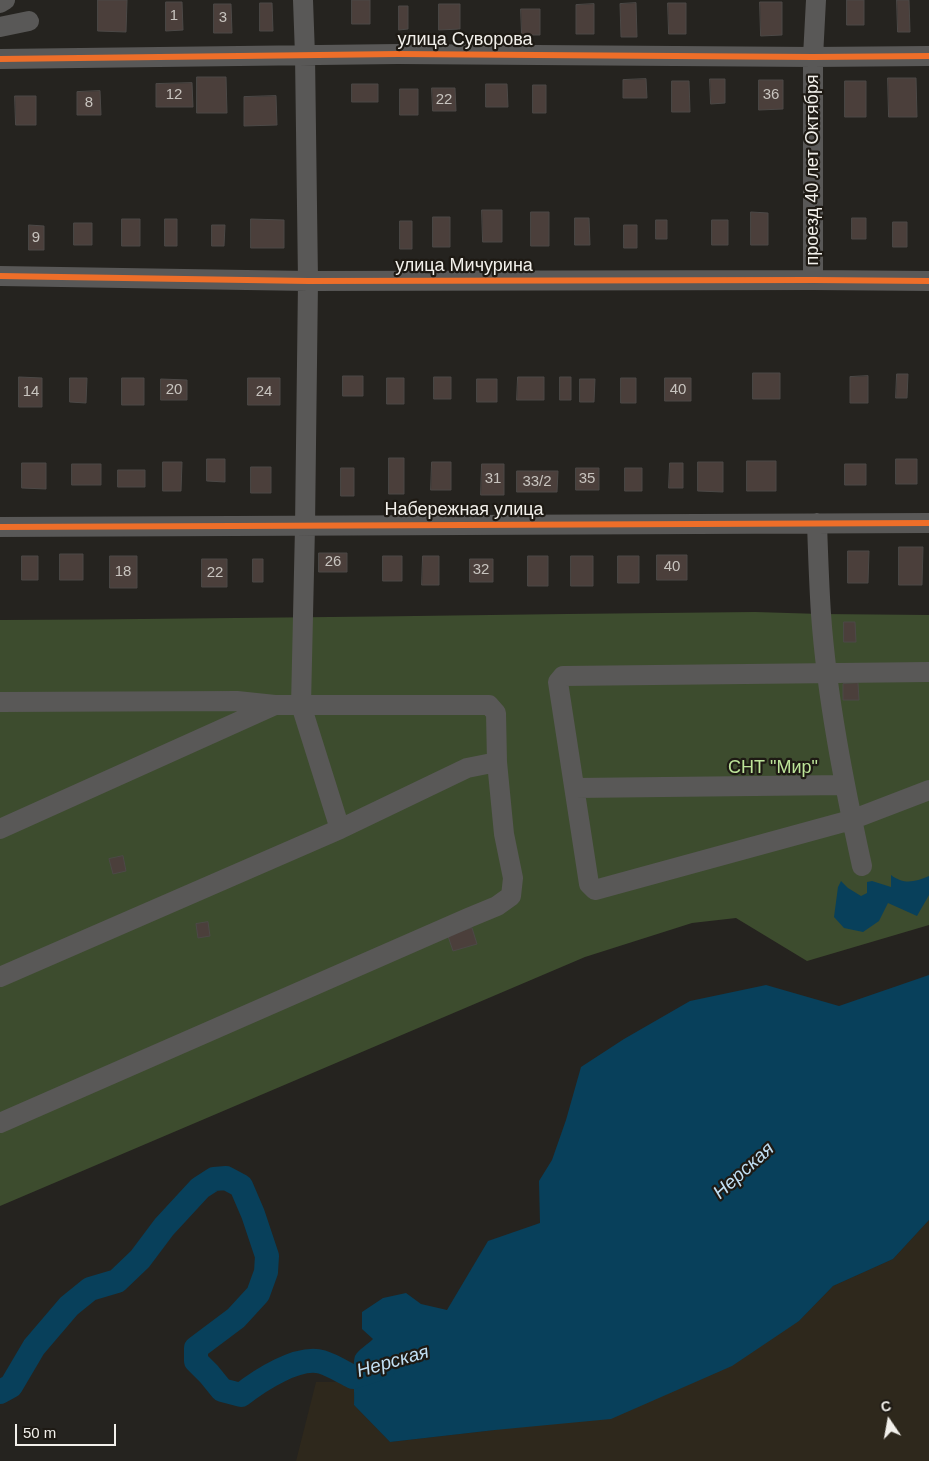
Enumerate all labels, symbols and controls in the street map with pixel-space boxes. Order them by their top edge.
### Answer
house number: 1 [170,7,178,25]
house number: 3 [219,9,227,27]
street label: улица Суворова [397,29,533,51]
street label: проезд 40 лет Октября [802,75,824,265]
house number: 12 [166,86,182,104]
house number: 36 [763,86,779,104]
house number: 22 [436,91,452,109]
house number: 8 [85,94,93,112]
house number: 9 [32,229,40,247]
street label: улица Мичурина [395,255,533,277]
house number: 20 [166,381,182,399]
house number: 40 [670,381,686,399]
house number: 14 [23,383,39,401]
house number: 24 [256,383,272,401]
house number: 31 [485,470,501,488]
house number: 35 [579,470,595,488]
house number: 33/2 [522,473,552,491]
street label: Набережная улица [384,499,544,521]
house number: 26 [325,553,341,571]
house number: 40 [664,558,680,576]
house number: 32 [473,561,489,579]
house number: 18 [115,563,131,581]
house number: 22 [207,564,223,582]
park label: СНТ "Мир" [728,757,818,779]
water label: Нерская [709,1138,779,1204]
water label: Нерская [354,1341,432,1383]
north arrow [864,1396,914,1446]
text: С [879,1397,892,1415]
scale bar [18,1414,119,1446]
text: 50 m [23,1424,56,1441]

